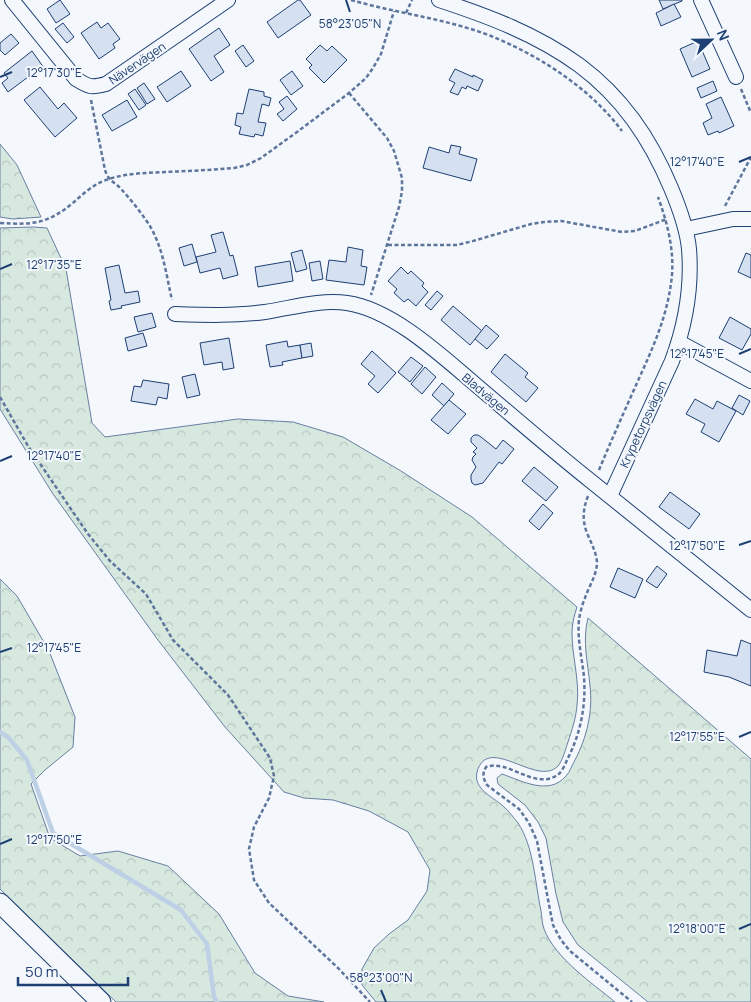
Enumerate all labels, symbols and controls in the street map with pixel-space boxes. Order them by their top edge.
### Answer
text: 58°23'05"N [319,15,381,32]
north arrow [686,15,736,65]
text: N [713,27,734,43]
street label: Nävervägen [105,38,169,88]
text: 12°17'30"E [26,64,82,81]
text: 12°17'40"E [670,153,725,170]
text: 12°17'35"E [26,256,82,273]
text: 12°17'45"E [670,345,724,362]
street label: Bladvägen [459,369,513,419]
street label: Krypetorpsvägen [615,378,671,470]
text: 12°17'40"E [27,447,82,464]
text: 12°17'50"E [669,537,725,554]
text: 12°17'45"E [27,639,81,656]
text: 12°17'55"E [669,728,725,745]
text: 12°17'50"E [26,831,82,848]
text: 12°18'00"E [668,920,726,937]
scale bar [18,954,128,986]
text: 50 m [25,961,59,982]
text: 58°23'00"N [350,969,412,986]

